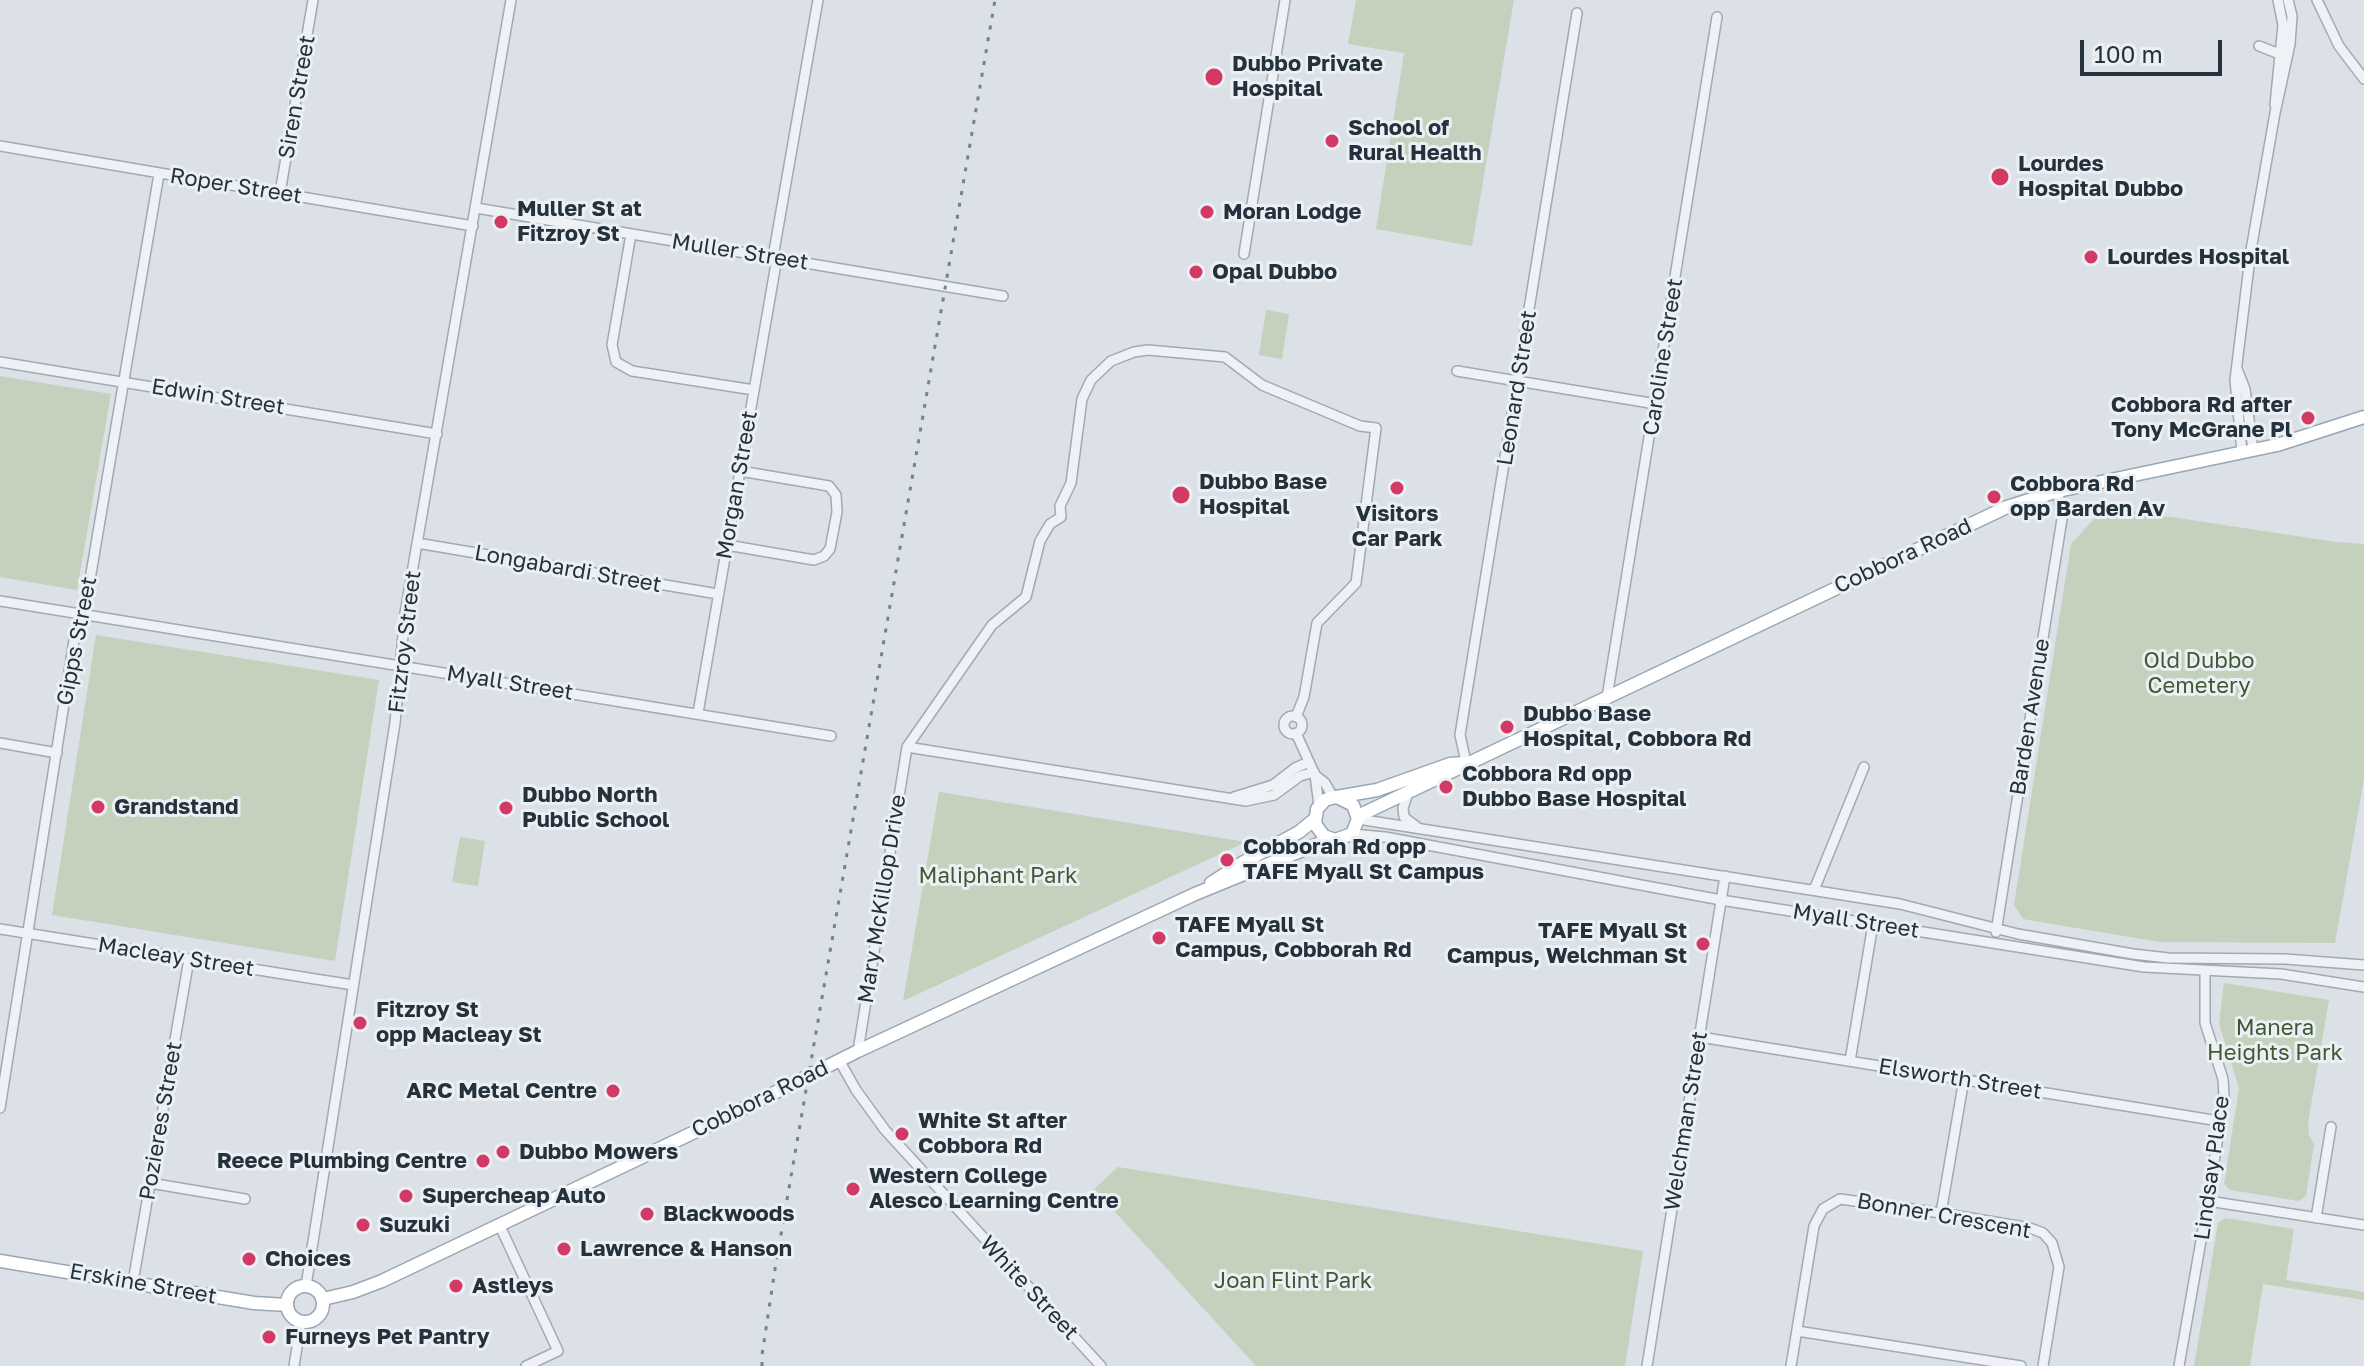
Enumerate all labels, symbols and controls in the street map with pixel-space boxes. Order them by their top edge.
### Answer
scale bar [2084,24,2226,74]
street label: Siren Street [273,33,321,161]
text: 100 m [2094,39,2163,68]
place label: Dubbo Private Hospital [1232,51,1383,102]
marker: Dubbo Private Hospital [1203,66,1225,88]
place label: School of Rural Health [1348,115,1481,166]
marker: School of Rural Health [1323,132,1341,150]
place label: Lourdes Hospital Dubbo [2018,151,2183,202]
street label: Roper Street [168,163,304,209]
marker: Lourdes Hospital Dubbo [1989,166,2011,188]
place label: Muller St at Fitzroy St [517,196,642,248]
place label: Moran Lodge [1223,199,1361,225]
marker: Moran Lodge [1198,203,1216,221]
marker: Muller St at Fitzroy St [492,213,510,231]
street label: Muller Street [670,228,810,276]
place label: Lourdes Hospital [2107,244,2289,270]
marker: Lourdes Hospital [2082,248,2100,266]
place label: Opal Dubbo [1212,259,1337,285]
marker: Opal Dubbo [1187,263,1205,281]
street label: Caroline Street [1638,277,1688,437]
street label: Leonard Street [1492,309,1542,467]
street label: Edwin Street [149,373,287,421]
place label: Cobbora Rd after Tony McGrane Pl [2111,392,2292,444]
street label: Morgan Street [711,409,763,561]
marker: Cobbora Rd after Tony McGrane Pl [2299,409,2317,427]
place label: Dubbo Base Hospital [1199,469,1327,520]
place label: Cobbora Rd opp Barden Av [2010,471,2165,522]
marker: Visitors Car Park [1388,479,1406,497]
marker: Dubbo Base Hospital [1170,484,1192,506]
marker: Cobbora Rd opp Barden Av [1985,488,2003,506]
place label: Visitors Car Park [1352,501,1442,552]
street label: Cobbora Road [1830,513,1976,599]
street label: Longabardi Street [472,540,664,598]
street label: Fitzroy Street [383,569,427,715]
street label: Gipps Street [52,574,102,708]
street label: Barden Avenue [2005,637,2055,797]
park label: Old Dubbo Cemetery [2143,648,2255,700]
street label: Myall Street [445,660,575,706]
place label: Dubbo Base Hospital, Cobbora Rd [1523,701,1751,752]
marker: Dubbo Base Hospital, Cobbora Rd [1498,718,1516,736]
place label: Cobbora Rd opp Dubbo Base Hospital [1462,761,1686,812]
marker: Cobbora Rd opp Dubbo Base Hospital [1437,778,1455,796]
place label: Dubbo North Public School [522,782,669,834]
street label: Mary McKillop Drive [852,793,912,1005]
place label: Grandstand [114,794,239,820]
marker: Grandstand [89,798,107,816]
marker: Dubbo North Public School [497,799,515,817]
place label: Cobborah Rd opp TAFE Myall St Campus [1243,834,1484,886]
marker: Cobborah Rd opp TAFE Myall St Campus [1218,851,1236,869]
park label: Maliphant Park [918,863,1078,889]
street label: Myall Street [1791,898,1921,944]
place label: TAFE Myall St Campus, Cobborah Rd [1175,912,1411,964]
place label: TAFE Myall St Campus, Welchman St [1447,918,1687,970]
marker: TAFE Myall St Campus, Cobborah Rd [1150,929,1168,947]
street label: Macleay Street [96,932,256,982]
marker: TAFE Myall St Campus, Welchman St [1694,935,1712,953]
place label: Fitzroy St opp Macleay St [376,997,541,1048]
marker: Fitzroy St opp Macleay St [351,1014,369,1032]
park label: Manera Heights Park [2207,1015,2343,1066]
street label: Welchman Street [1659,1029,1713,1213]
street label: Pozieres Street [134,1040,188,1202]
street label: Elsworth Street [1877,1053,2043,1105]
street label: Cobbora Road [687,1055,833,1143]
place label: ARC Metal Centre [406,1078,597,1104]
marker: ARC Metal Centre [604,1082,622,1100]
street label: Lindsay Place [2189,1094,2235,1242]
place label: White St after Cobbora Rd [918,1108,1067,1160]
marker: White St after Cobbora Rd [893,1125,911,1143]
place label: Dubbo Mowers [519,1139,678,1165]
marker: Dubbo Mowers [494,1143,512,1161]
place label: Reece Plumbing Centre [217,1148,467,1174]
marker: Reece Plumbing Centre [474,1152,492,1170]
place label: Western College Alesco Learning Centre [869,1163,1119,1214]
marker: Western College Alesco Learning Centre [844,1180,862,1198]
place label: Supercheap Auto [422,1183,606,1209]
marker: Supercheap Auto [397,1187,415,1205]
street label: Bonner Crescent [1855,1188,2033,1244]
place label: Blackwoods [663,1201,795,1227]
marker: Blackwoods [638,1205,656,1223]
place label: Suzuki [379,1212,450,1238]
marker: Suzuki [354,1216,372,1234]
street label: White Street [974,1230,1084,1346]
place label: Lawrence & Hanson [580,1236,792,1262]
marker: Lawrence & Hanson [555,1240,573,1258]
place label: Choices [265,1246,351,1272]
marker: Choices [240,1250,258,1268]
street label: Erskine Street [67,1258,219,1310]
park label: Joan Flint Park [1214,1268,1372,1294]
place label: Astleys [472,1273,554,1299]
marker: Astleys [447,1277,465,1295]
place label: Furneys Pet Pantry [285,1324,490,1350]
marker: Furneys Pet Pantry [260,1328,278,1346]

